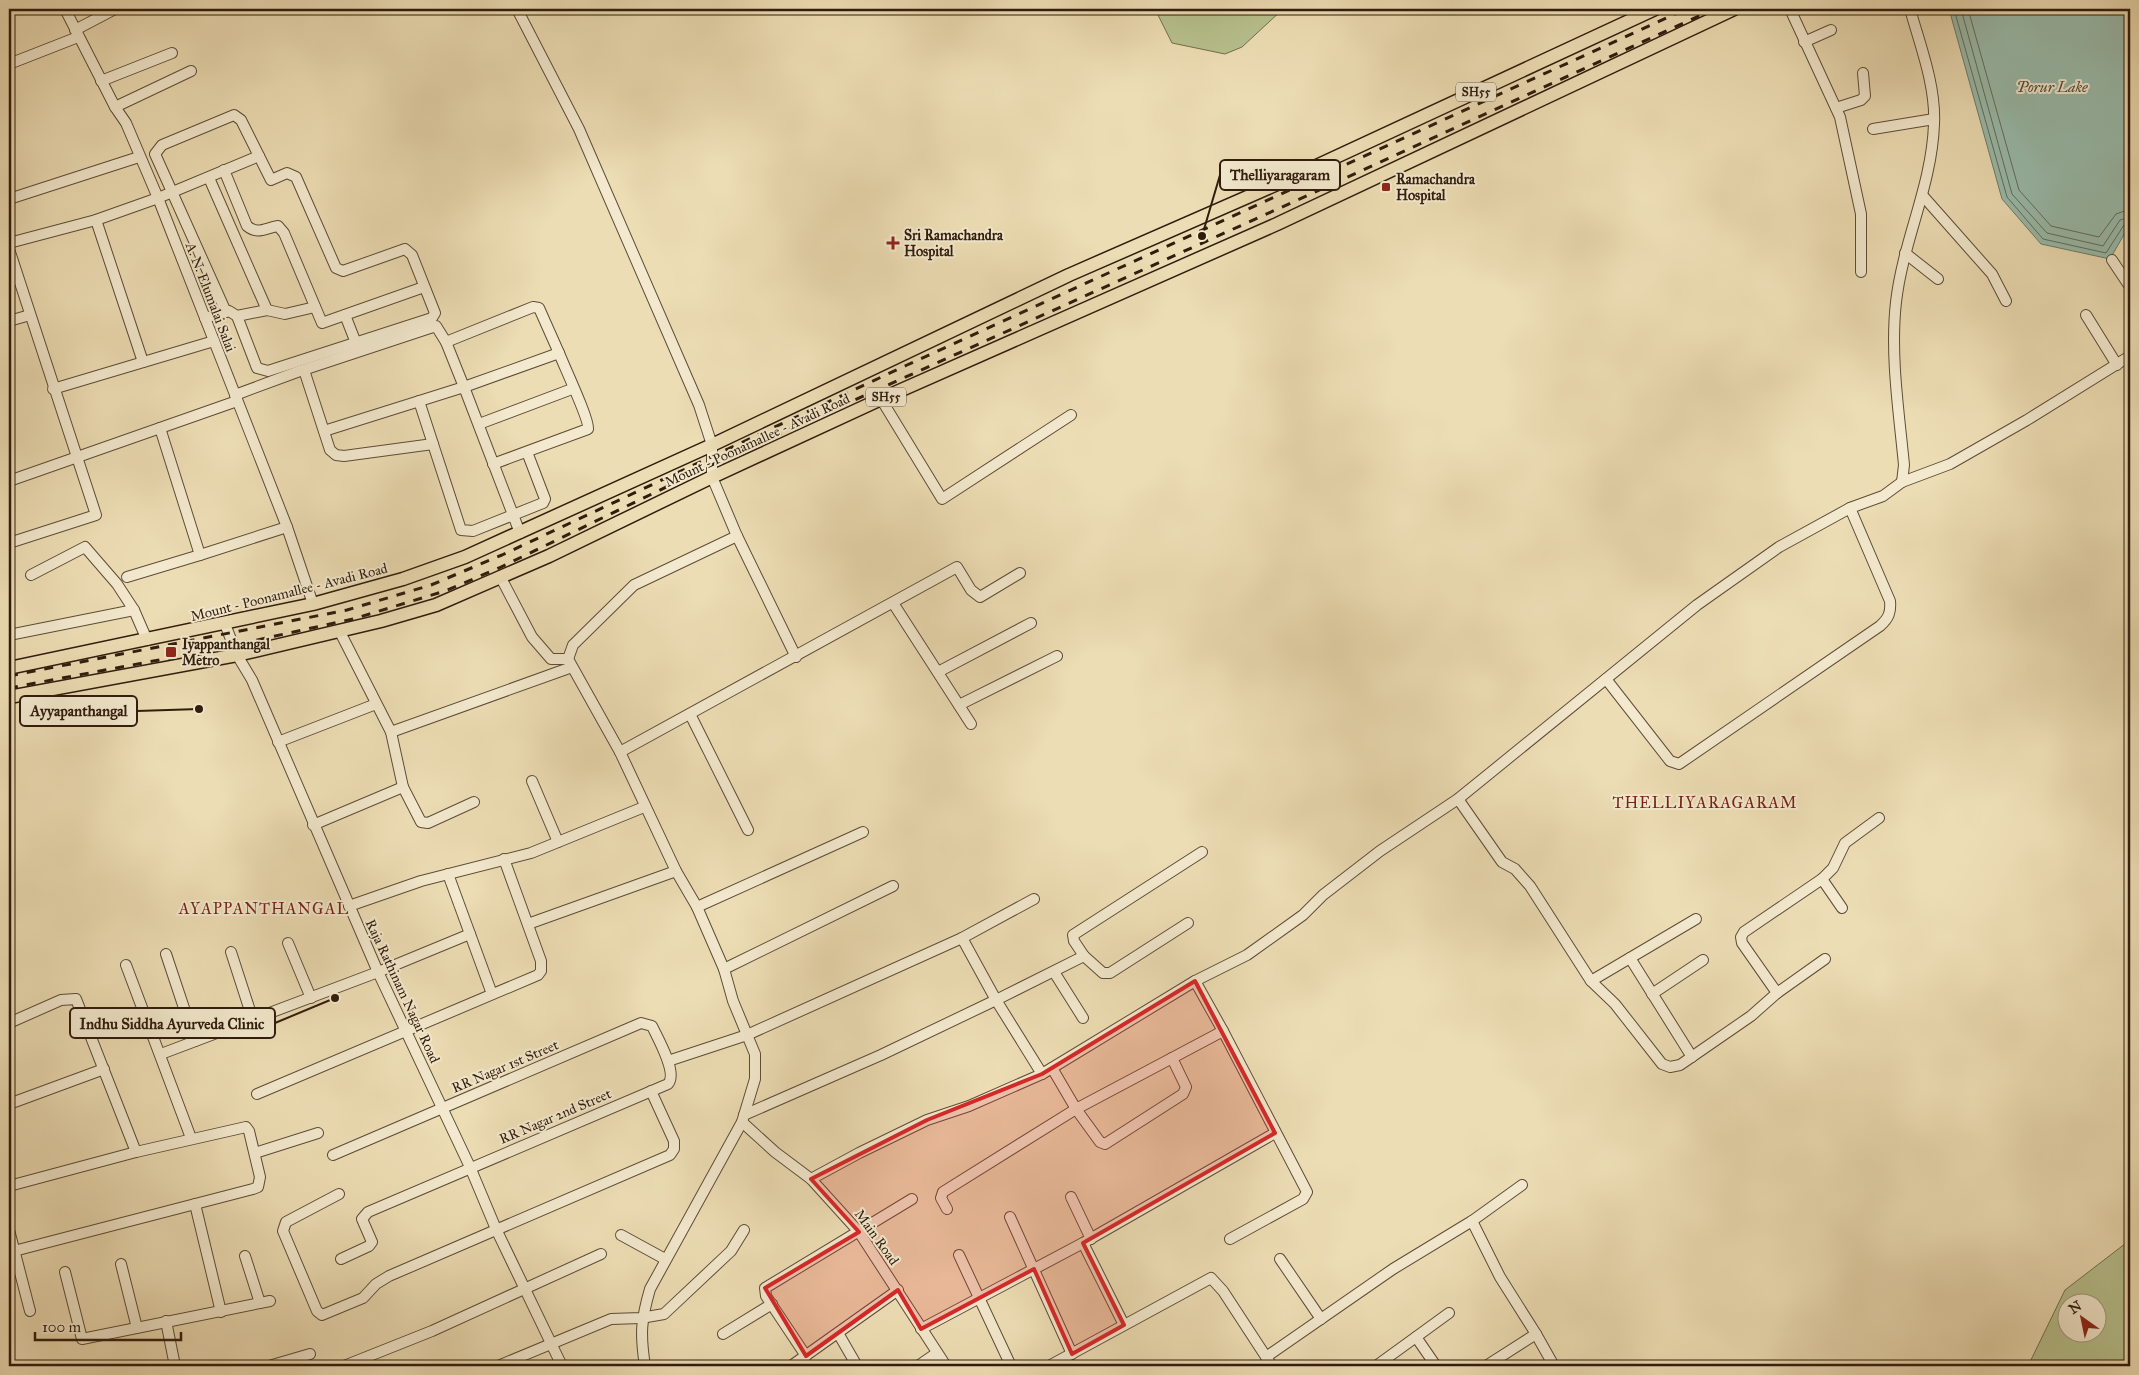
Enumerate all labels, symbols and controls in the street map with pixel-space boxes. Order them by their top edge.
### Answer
water label: Porur Lake [2016,78,2088,96]
road number: SH55 [1456,82,1496,101]
callout: Thelliyaragaram [1220,160,1340,190]
text: Thelliyaragaram [1229,166,1330,185]
place label: Ramachandra Hospital [1396,171,1476,205]
marker: Ramachandra Hospital [1380,181,1392,193]
place label: Sri Ramachandra Hospital [904,227,1004,261]
marker: Sri Ramachandra Hospital [886,236,900,250]
street label: A. N. Elumalai Salai [181,239,239,354]
road number: SH55 [866,388,906,407]
street label: Mount - Poonamallee - Avadi Road [662,390,853,491]
street label: Mount - Poonamallee - Avadi Road [189,560,389,625]
place label: Iyappanthangal Metro [182,636,271,669]
marker: Iyappanthangal Metro [164,645,178,659]
callout: Ayyapanthangal [20,696,137,726]
text: Ayyapanthangal [29,702,129,721]
district label: THELLIYARAGARAM [1612,793,1798,812]
district label: AYAPPANTHANGAL [178,899,349,918]
street label: Raja Rathinam Nagar Road [362,917,443,1066]
callout: Indhu Siddha Ayurveda Clinic [70,1008,275,1038]
text: Indhu Siddha Ayurveda Clinic [80,1015,265,1034]
street label: RR Nagar 1st Street [449,1036,561,1097]
street label: RR Nagar 2nd Street [497,1085,614,1148]
street label: Main Road [851,1206,902,1268]
north arrow [2056,1292,2106,1342]
text: N [2066,1297,2085,1318]
scale bar [35,1310,181,1342]
text: 100 m [42,1318,82,1336]

